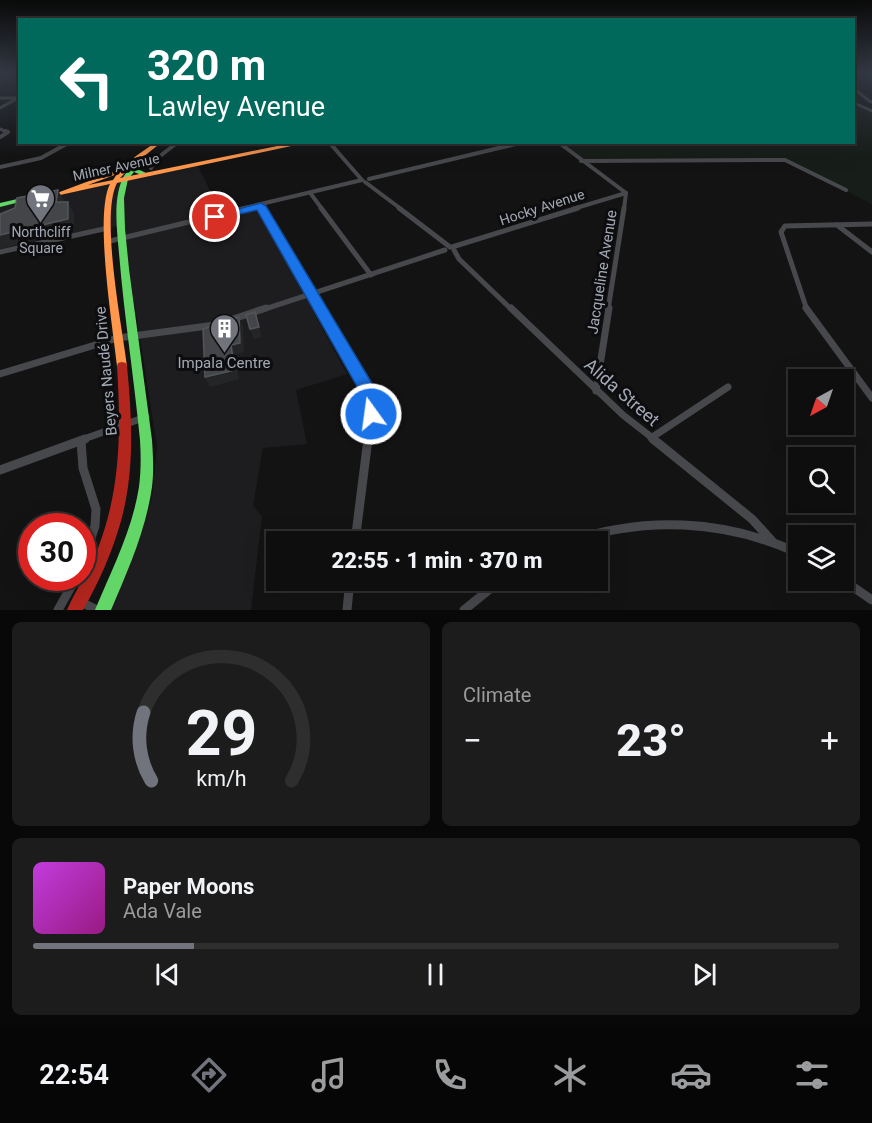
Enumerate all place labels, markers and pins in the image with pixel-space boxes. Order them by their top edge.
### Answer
supermarket icon: Northcliff Square [25,182,57,224]
pin [189,191,240,242]
place label: Northcliff Square [11,224,71,256]
building icon: Impala Centre [208,312,240,354]
place label: Impala Centre [177,354,271,372]

